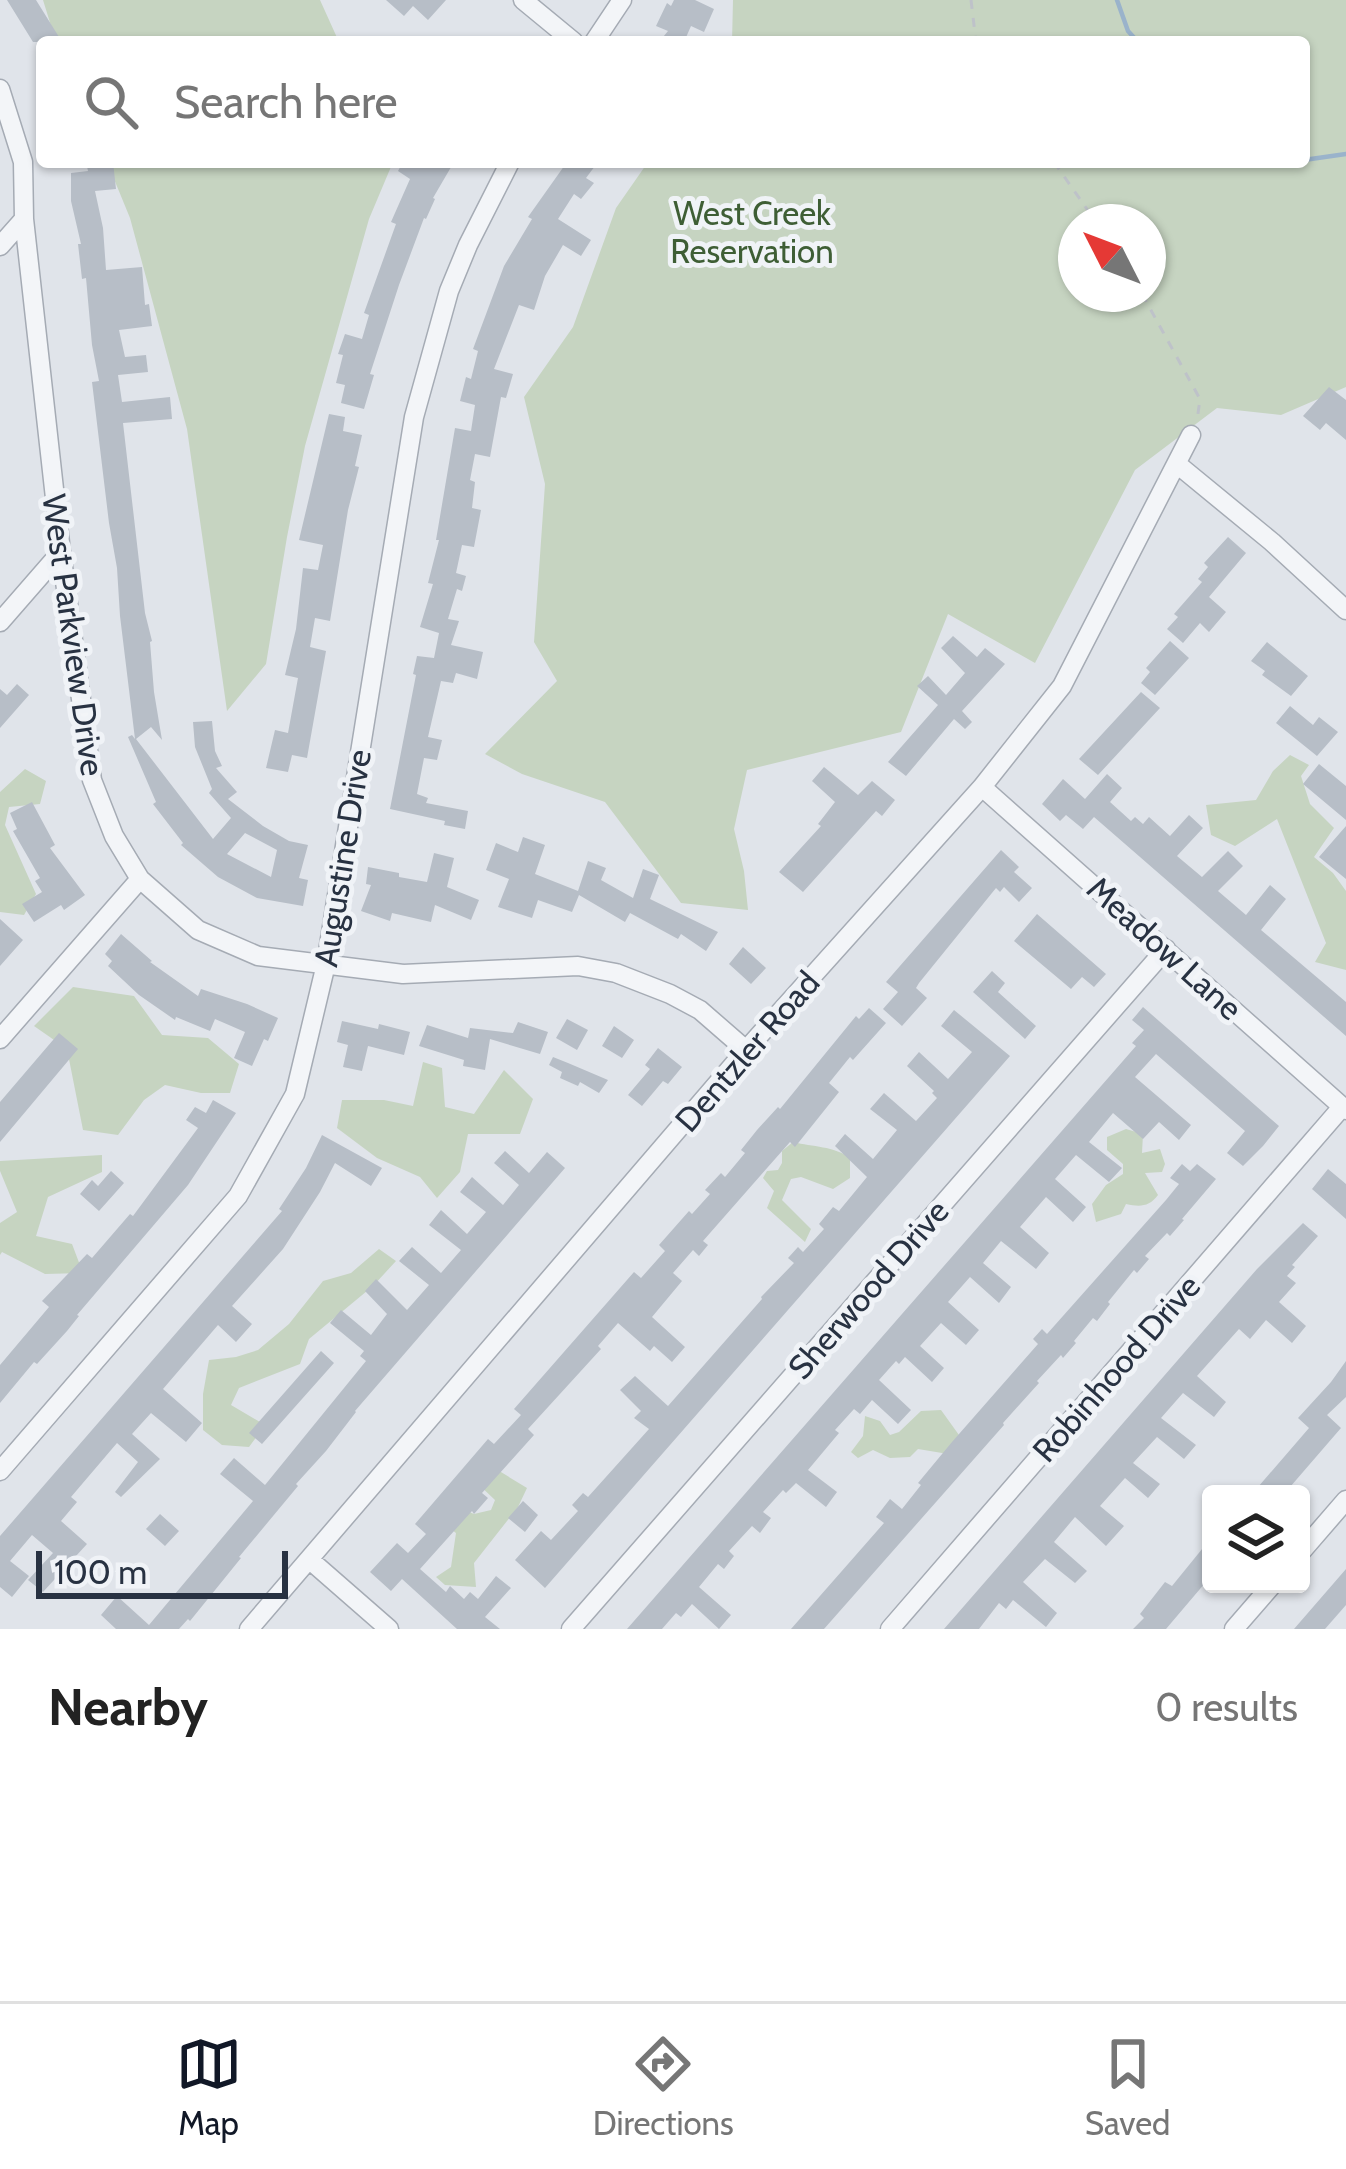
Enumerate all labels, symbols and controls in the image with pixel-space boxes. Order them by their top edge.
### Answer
search box [36,36,1310,168]
icon: search [78,69,144,135]
text: Search here [174,75,398,129]
park label: West Creek Reservation [670,193,834,271]
north arrow [1058,204,1166,312]
street label: West Parkview Drive [34,492,114,778]
street label: Augustine Drive [305,746,379,970]
street label: Meadow Lane [1079,868,1251,1028]
street label: Dentzler Road [666,963,828,1139]
street label: Sherwood Drive [779,1191,957,1387]
street label: Robinhood Drive [1024,1266,1208,1470]
map controls [1202,1485,1310,1593]
button: layers [1202,1485,1310,1593]
scale bar [36,1545,288,1598]
text: 100 m [54,1552,147,1592]
text: Nearby [48,1676,208,1738]
text: 0 results [1155,1683,1298,1731]
tab: Map [176,2031,242,2143]
tab: Directions [593,2031,734,2143]
tab: Saved [1085,2031,1170,2143]

